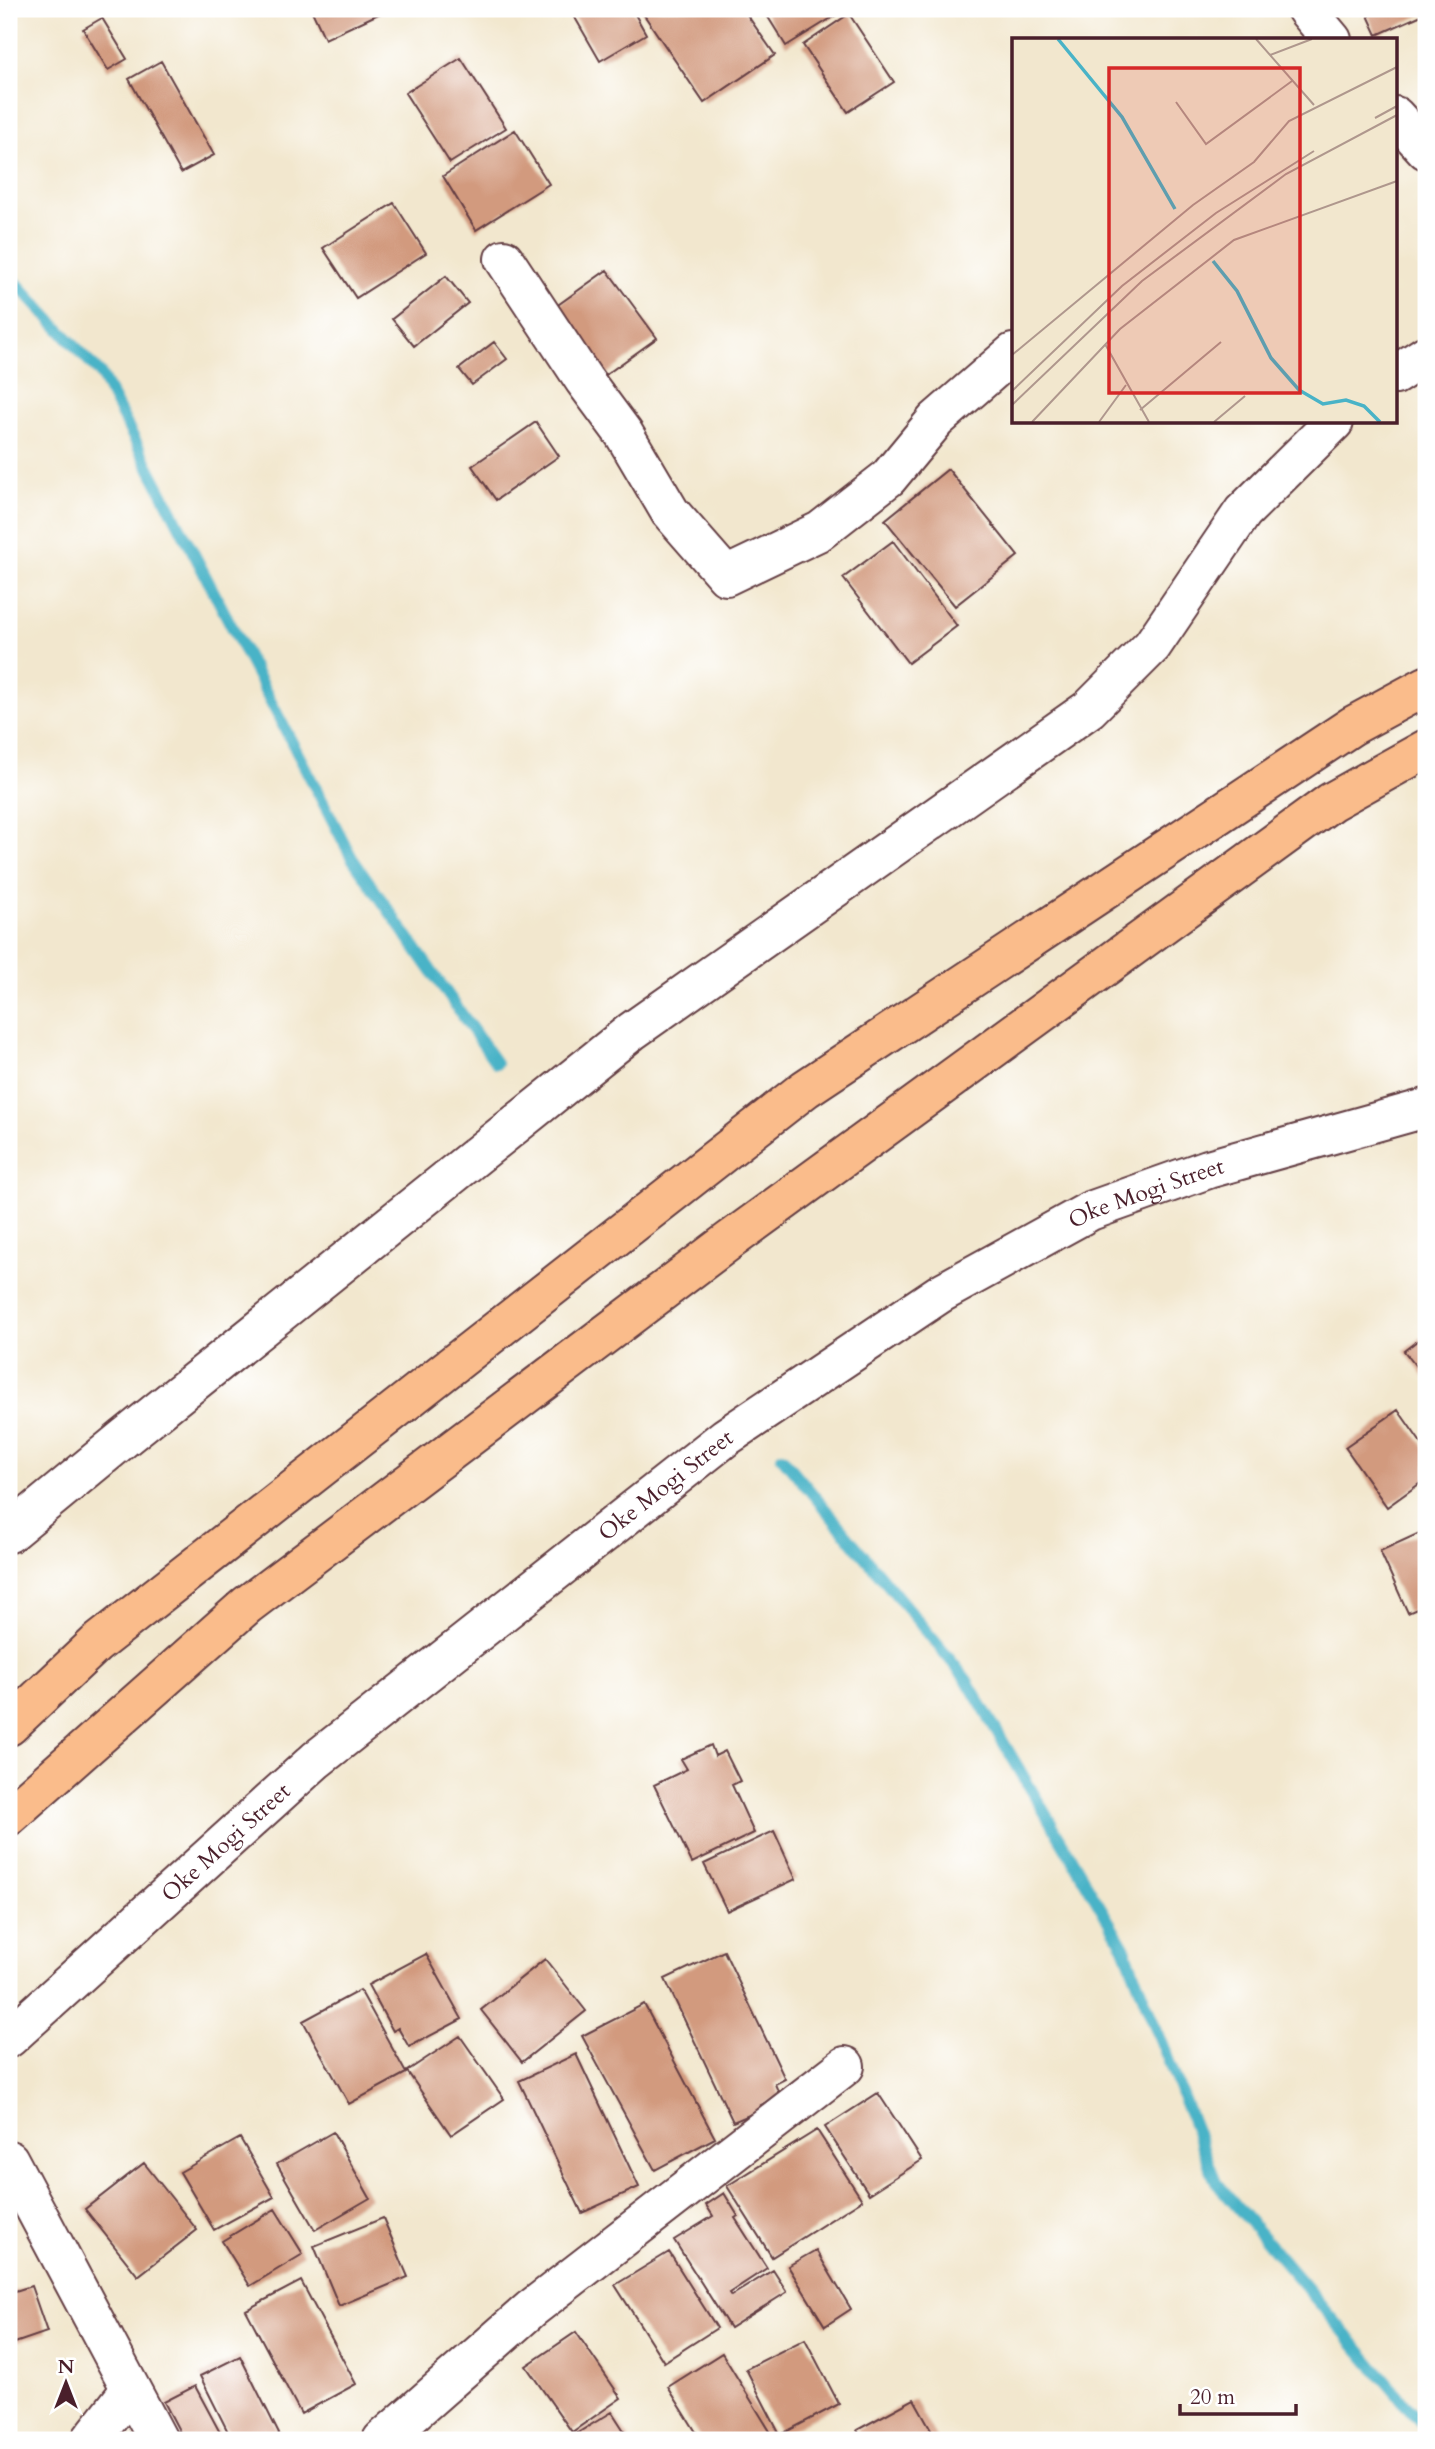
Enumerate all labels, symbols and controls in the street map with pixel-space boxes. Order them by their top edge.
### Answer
inset map [1012,38,1396,424]
street label: Oke Mogi Street [1063,1150,1227,1236]
street label: Oke Mogi Street [592,1422,739,1548]
street label: Oke Mogi Street [155,1776,297,1909]
north arrow [32,2348,102,2418]
text: N [58,2354,75,2380]
scale bar [1180,2372,1295,2416]
text: 20 m [1190,2383,1235,2412]

